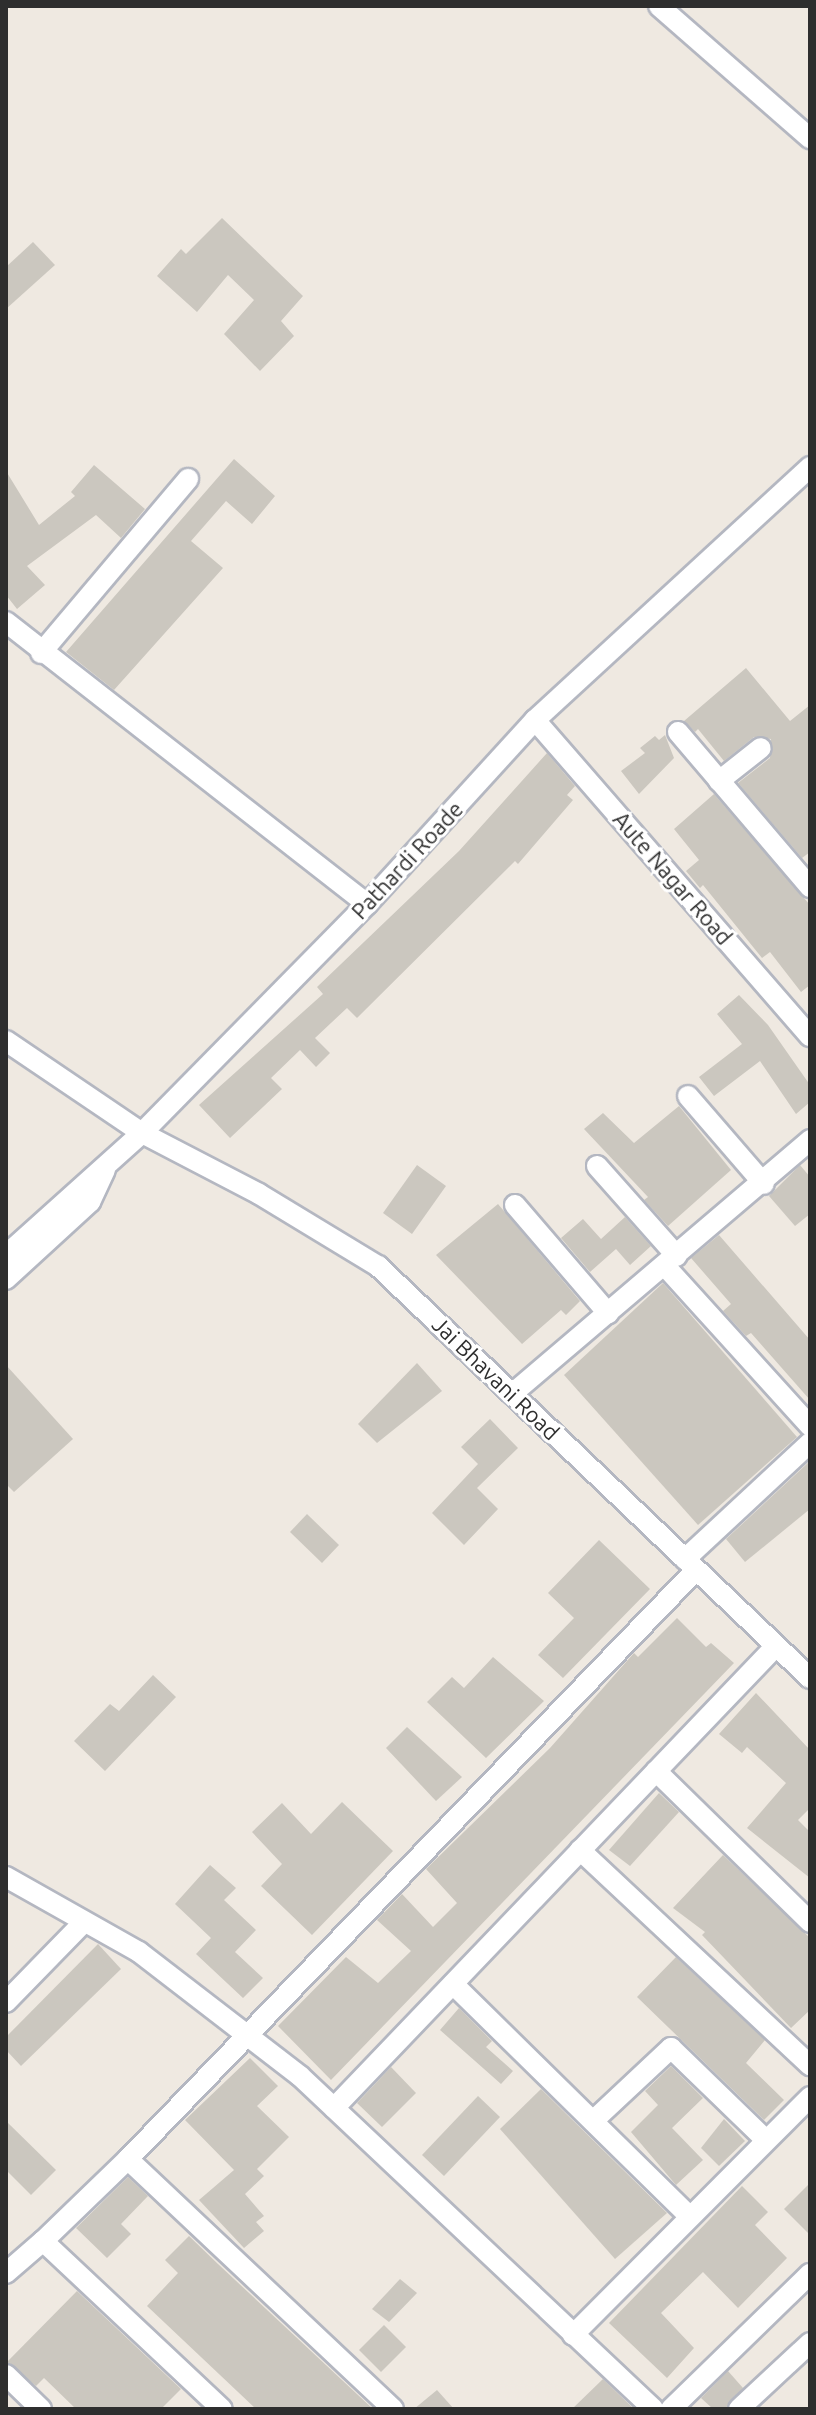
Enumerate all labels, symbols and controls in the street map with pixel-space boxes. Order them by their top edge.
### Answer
street label: Pathardi Roade [346,796,468,924]
street label: Aute Nagar Road [608,806,738,950]
street label: Jai Bhavani Road [427,1311,565,1445]

